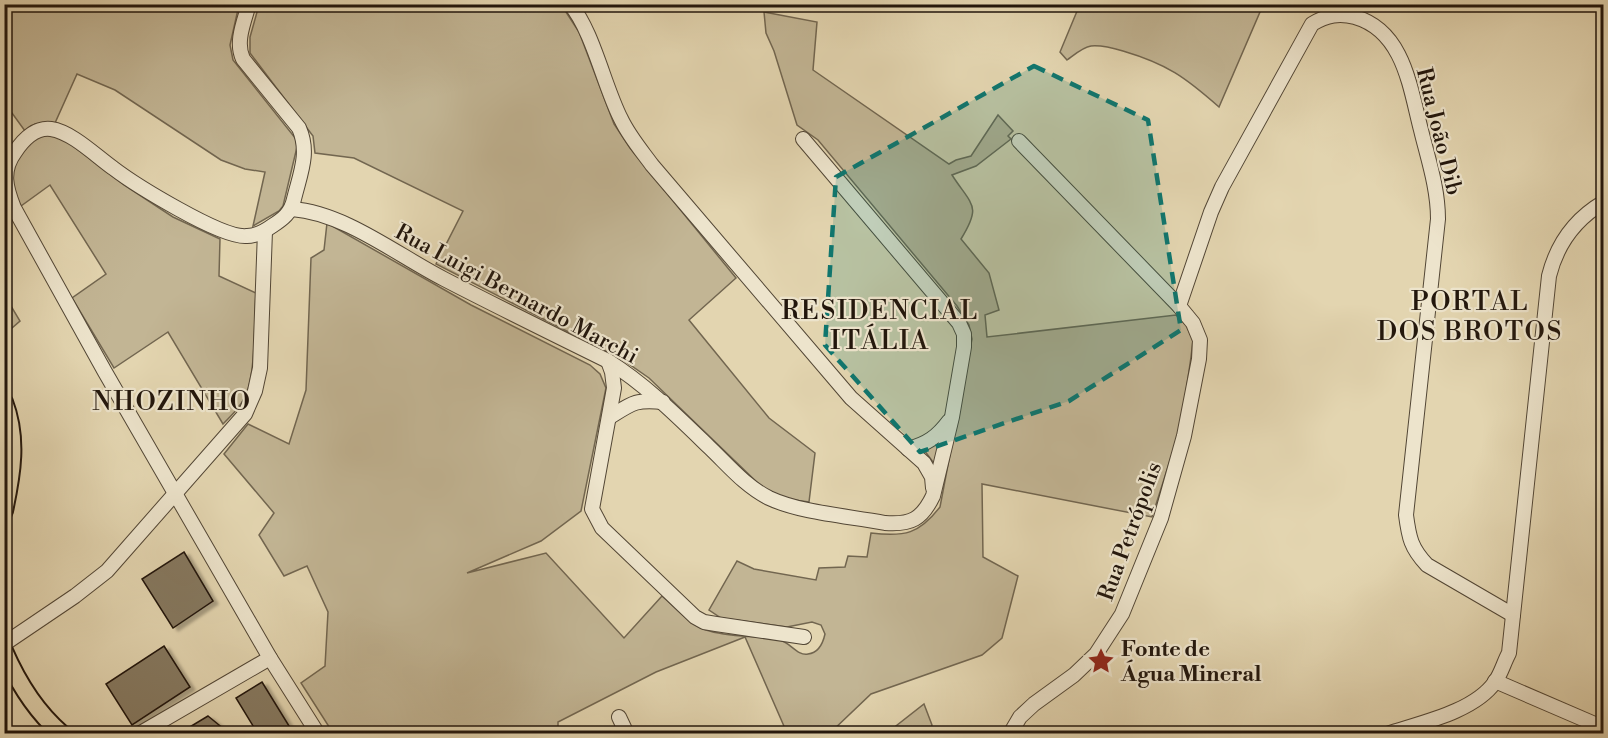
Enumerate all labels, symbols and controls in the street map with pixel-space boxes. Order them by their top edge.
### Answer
street label: Rua João Dib [1410,65,1467,198]
street label: Rua Luigi Bernardo Marchi [390,219,642,370]
district label: PORTAL DOS BROTOS [1377,286,1563,348]
district label: RESIDENCIAL ITÁLIA [781,295,979,357]
district label: NHOZINHO [92,386,252,418]
street label: Rua Petrópolis [1093,458,1168,605]
place label: Fonte de Água Mineral [1120,636,1262,688]
place icon: Fonte de Água Mineral [1086,646,1116,676]

